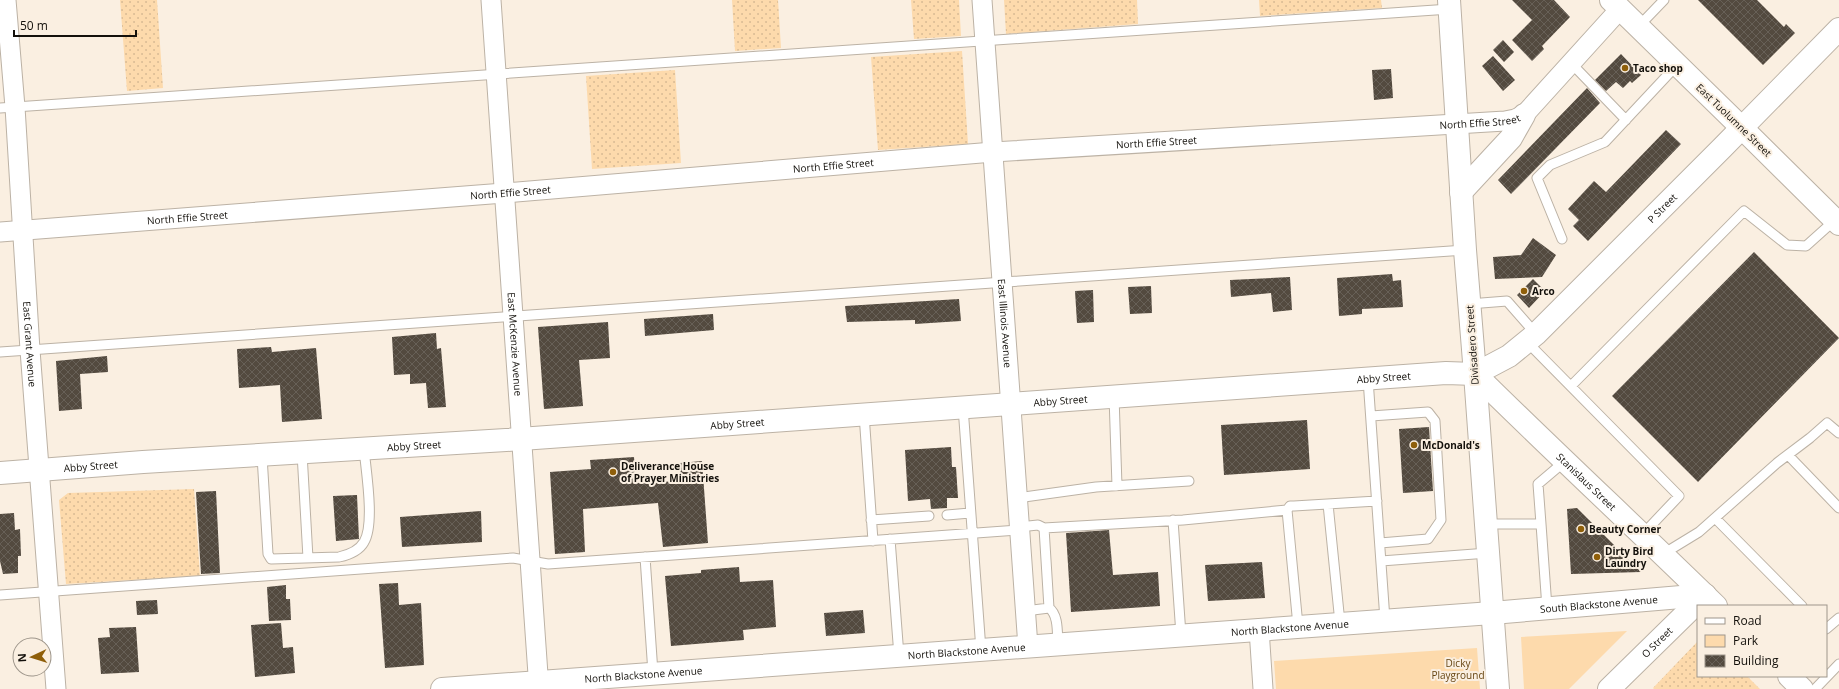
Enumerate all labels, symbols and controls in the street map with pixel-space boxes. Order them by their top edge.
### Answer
scale bar [14,12,136,38]
text: 50 m [20,17,48,34]
place label: Taco shop [1633,61,1683,75]
marker: Taco shop [1620,63,1630,73]
street label: East Tuolumne Street [1693,80,1775,160]
street label: North Effie Street [1439,110,1523,132]
street label: North Effie Street [1116,133,1198,152]
street label: North Effie Street [792,155,875,176]
street label: North Effie Street [470,182,552,203]
street label: P Street [1644,190,1680,226]
street label: North Effie Street [147,207,229,228]
street label: East Illinois Avenue [995,278,1015,369]
place label: Arco [1532,284,1555,298]
marker: Arco [1519,286,1529,296]
street label: East McKenzie Avenue [504,292,526,397]
street label: East Grant Avenue [20,301,40,388]
street label: Divisadero Street [1462,304,1482,385]
street label: Abby Street [1356,369,1412,386]
street label: Abby Street [1033,392,1088,409]
street label: Abby Street [710,415,765,432]
street label: Abby Street [387,437,442,454]
place label: McDonald's [1422,438,1480,452]
marker: McDonald's [1409,440,1419,450]
street label: Stanislaus Street [1554,450,1620,514]
street label: Abby Street [63,457,119,475]
place label: Deliverance House of Prayer Ministries [621,459,719,485]
marker: Deliverance House of Prayer Ministries [608,467,618,477]
place label: Beauty Corner [1589,522,1661,536]
marker: Beauty Corner [1576,524,1586,534]
place label: Dirty Bird Laundry [1605,544,1653,570]
marker: Dirty Bird Laundry [1592,552,1602,562]
street label: South Blackstone Avenue [1539,592,1659,616]
legend [1697,605,1827,677]
text: Road [1733,612,1762,629]
street label: North Blackstone Avenue [1230,616,1350,639]
street label: O Street [1638,623,1676,661]
text: Park [1733,632,1759,649]
north arrow [12,637,52,677]
street label: North Blackstone Avenue [907,640,1026,662]
text: Building [1733,652,1779,669]
text: N [14,653,29,663]
park label: Dicky Playground [1431,656,1485,682]
street label: North Blackstone Avenue [584,663,703,686]

